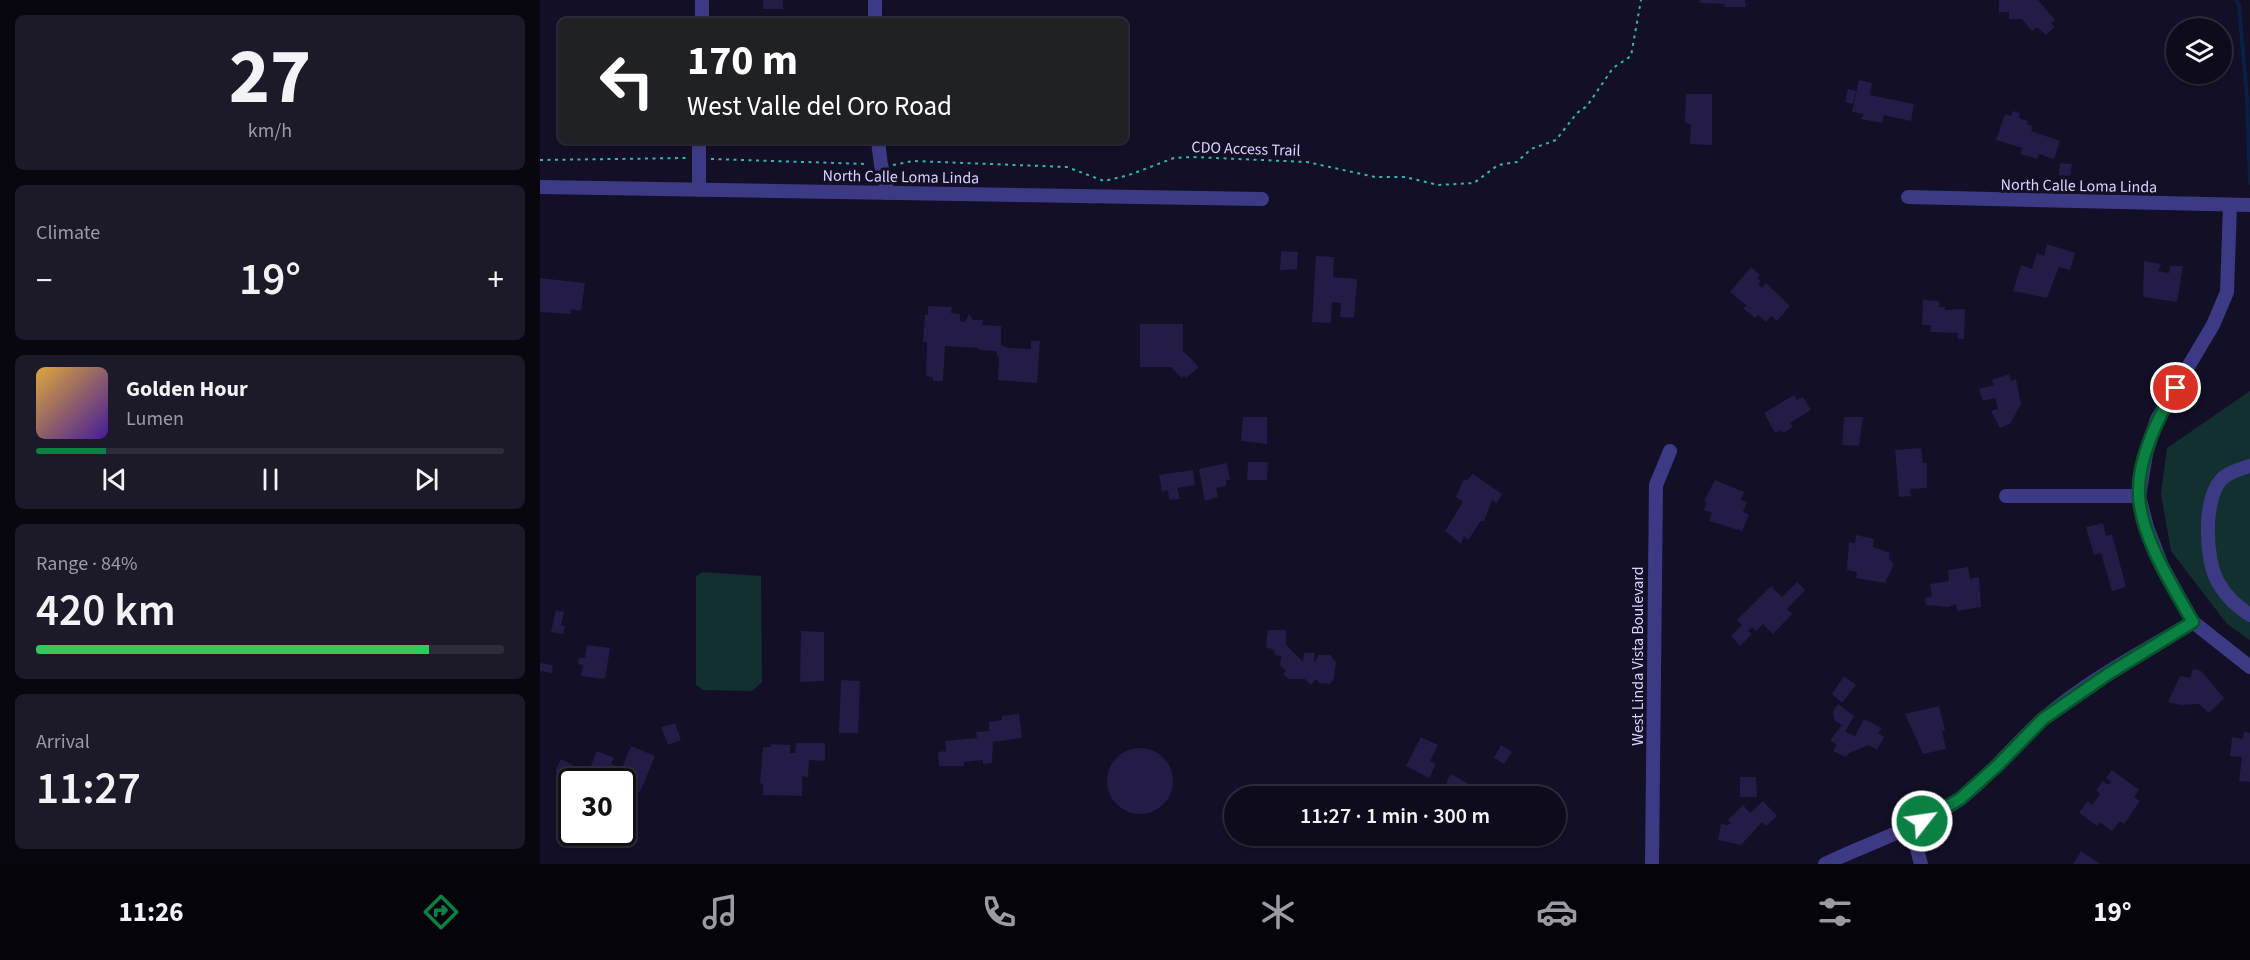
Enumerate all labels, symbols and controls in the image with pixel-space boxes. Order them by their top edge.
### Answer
map controls [2166,18,2232,84]
button: layers [2166,18,2232,84]
text: 27 [229,22,311,133]
text: 170 m [687,31,798,91]
icon: left [588,42,666,120]
text: West Valle del Oro Road [687,87,952,126]
text: km/h [248,117,292,145]
street label: CDO Access Trail [1191,136,1301,162]
street label: North Calle Loma Linda [823,165,979,189]
street label: North Calle Loma Linda [2001,174,2157,198]
text: Climate [36,219,100,247]
text: 19° [239,248,301,312]
text: − [36,257,52,304]
text: + [488,257,504,304]
pin [2150,362,2201,413]
icon: arrive [2159,371,2192,404]
text: Golden Hour [126,373,248,405]
text: Lumen [126,405,184,433]
icon: previous [98,463,131,496]
icon: pause [254,463,287,496]
icon: next [410,463,443,496]
text: Range · 84% [36,550,137,578]
street label: West Linda Vista Boulevard [1627,566,1649,746]
text: 420 km [36,579,176,643]
text: Arrival [36,728,90,756]
text: 11:27 [36,757,141,821]
speed limit sign: 30 [558,768,636,846]
position arrow [1890,789,1954,853]
text: 11:27 · 1 min · 300 m [1300,800,1490,832]
icon: directions [420,891,462,933]
icon: music [699,891,741,933]
icon: phone [978,891,1020,933]
icon: climate [1257,891,1299,933]
icon: car [1536,891,1578,933]
icon: filters [1814,891,1856,933]
text: 11:26 [118,893,184,932]
text: 19° [2093,893,2132,932]

